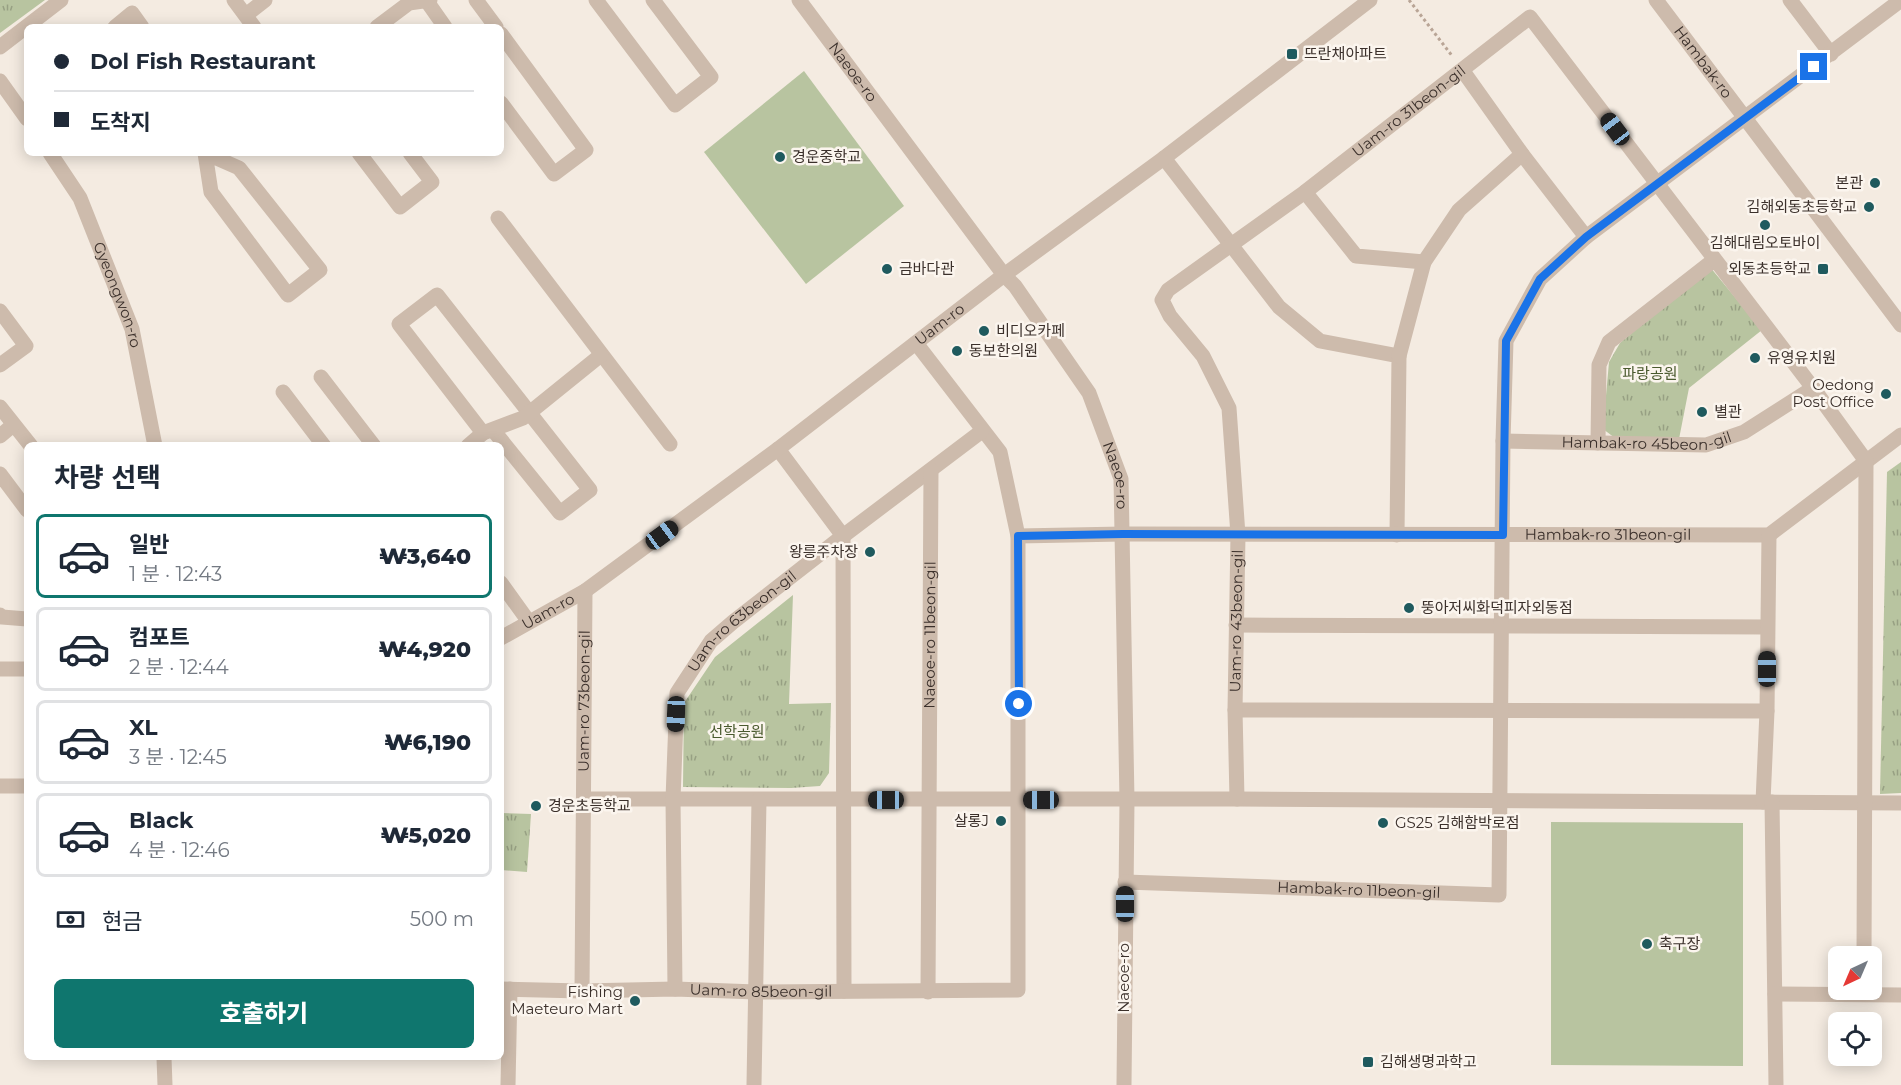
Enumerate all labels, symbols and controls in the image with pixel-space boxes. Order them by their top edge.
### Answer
street label: Hambak-ro [1670,22,1737,102]
street label: Naeoe-ro [825,38,882,105]
place label: 뜨란채아파트 [1304,44,1387,63]
marker: 뜨란채아파트 [1285,47,1299,61]
text: Dol Fish Restaurant [90,48,316,75]
route end [1800,53,1827,80]
street label: Uam-ro 31beon-gil [1348,61,1469,161]
text: 도착지 [90,109,151,136]
car [1597,109,1633,149]
place label: 경운중학교 [792,147,861,166]
marker: 경운중학교 [773,150,787,164]
place label: 본관 [1835,173,1863,192]
marker: 본관 [1868,176,1882,190]
place label: 김해외동초등학교 [1747,197,1857,216]
marker: 김해외동초등학교 [1862,200,1876,214]
marker: 김해대림오토바이 [1758,218,1772,232]
place label: 김해대림오토바이 [1710,233,1820,252]
street label: Gyeongwon-ro [89,239,145,349]
place label: 금바다관 [899,259,954,278]
place label: 외동초등학교 [1728,259,1811,278]
marker: 금바다관 [880,262,894,276]
marker: 외동초등학교 [1816,262,1830,276]
street label: Uam-ro [911,299,968,349]
place label: 비디오카페 [996,321,1065,340]
marker: 비디오카페 [977,324,991,338]
place label: 동보한의원 [969,341,1038,360]
marker: 동보한의원 [950,344,964,358]
place label: 유영유치원 [1767,348,1836,367]
marker: 유영유치원 [1748,351,1762,365]
park label: 파랑공원 [1622,364,1678,383]
place label: Oedong Post Office [1793,375,1874,411]
marker: Oedong Post Office [1879,387,1893,401]
place label: 별관 [1714,402,1742,421]
marker: 별관 [1695,405,1709,419]
street label: Hambak-ro 45beon-gil [1561,427,1734,454]
street label: Naeoe-ro [1099,439,1132,510]
text: 차량 선택 [54,461,161,494]
car [642,517,682,553]
street label: Hambak-ro 31beon-gil [1525,525,1691,544]
icon: car [57,529,111,583]
text: 일반 [129,531,169,558]
place label: 왕릉주차장 [789,542,858,561]
text: ₩3,640 [379,543,471,570]
marker: 왕릉주차장 [863,545,877,559]
street label: Uam-ro 43beon-gil [1225,549,1247,693]
street label: Naeoe-ro 11beon-gil [920,561,939,709]
text: 1 분 · 12:43 [129,562,222,586]
street label: Uam-ro 63beon-gil [683,566,800,675]
street label: Uam-ro [518,589,578,634]
place label: 뚱아저씨화덕피자외동점 [1421,598,1573,617]
marker: 뚱아저씨화덕피자외동점 [1402,601,1416,615]
icon: car [57,622,111,676]
text: 컴포트 [129,624,190,651]
street label: Uam-ro 73beon-gil [574,630,594,772]
text: ₩4,920 [378,636,471,663]
car [1758,651,1776,687]
text: 2 분 · 12:44 [129,655,229,679]
route start [1005,690,1032,717]
car [666,696,686,732]
text: XL [129,714,158,741]
icon: car [57,715,111,769]
park label: 선학공원 [709,722,765,741]
text: ₩6,190 [384,729,471,756]
text: 3 분 · 12:45 [129,745,227,769]
car [868,791,904,809]
car [1023,791,1059,809]
place label: 경운초등학교 [548,796,631,815]
marker: 경운초등학교 [529,799,543,813]
text: Black [129,807,193,834]
icon: car [57,808,111,862]
place label: 살롱J [954,811,989,830]
place label: GS25 김해함박로점 [1395,813,1520,832]
marker: 살롱J [994,814,1008,828]
marker: GS25 김해함박로점 [1376,816,1390,830]
text: ₩5,020 [380,822,471,849]
text: 4 분 · 12:46 [129,838,230,862]
street label: Hambak-ro 11beon-gil [1277,877,1441,902]
car [1116,886,1134,922]
icon: cash [54,903,87,936]
text: 500 m [410,907,474,931]
text: 현금 [102,908,142,935]
place label: 축구장 [1659,934,1701,953]
marker: 축구장 [1640,937,1654,951]
street label: Naeoe-ro [1114,943,1133,1013]
north arrow [1828,946,1882,1000]
map controls [1828,946,1882,1066]
button: 호출하기 [54,979,474,1048]
street label: Uam-ro 85beon-gil [689,980,832,1001]
place label: Fishing Maeteuro Mart [511,982,623,1018]
marker: Fishing Maeteuro Mart [628,994,642,1008]
button: locate [1828,1012,1882,1066]
place label: 김해생명과학고 [1380,1052,1477,1071]
marker: 김해생명과학고 [1361,1055,1375,1069]

